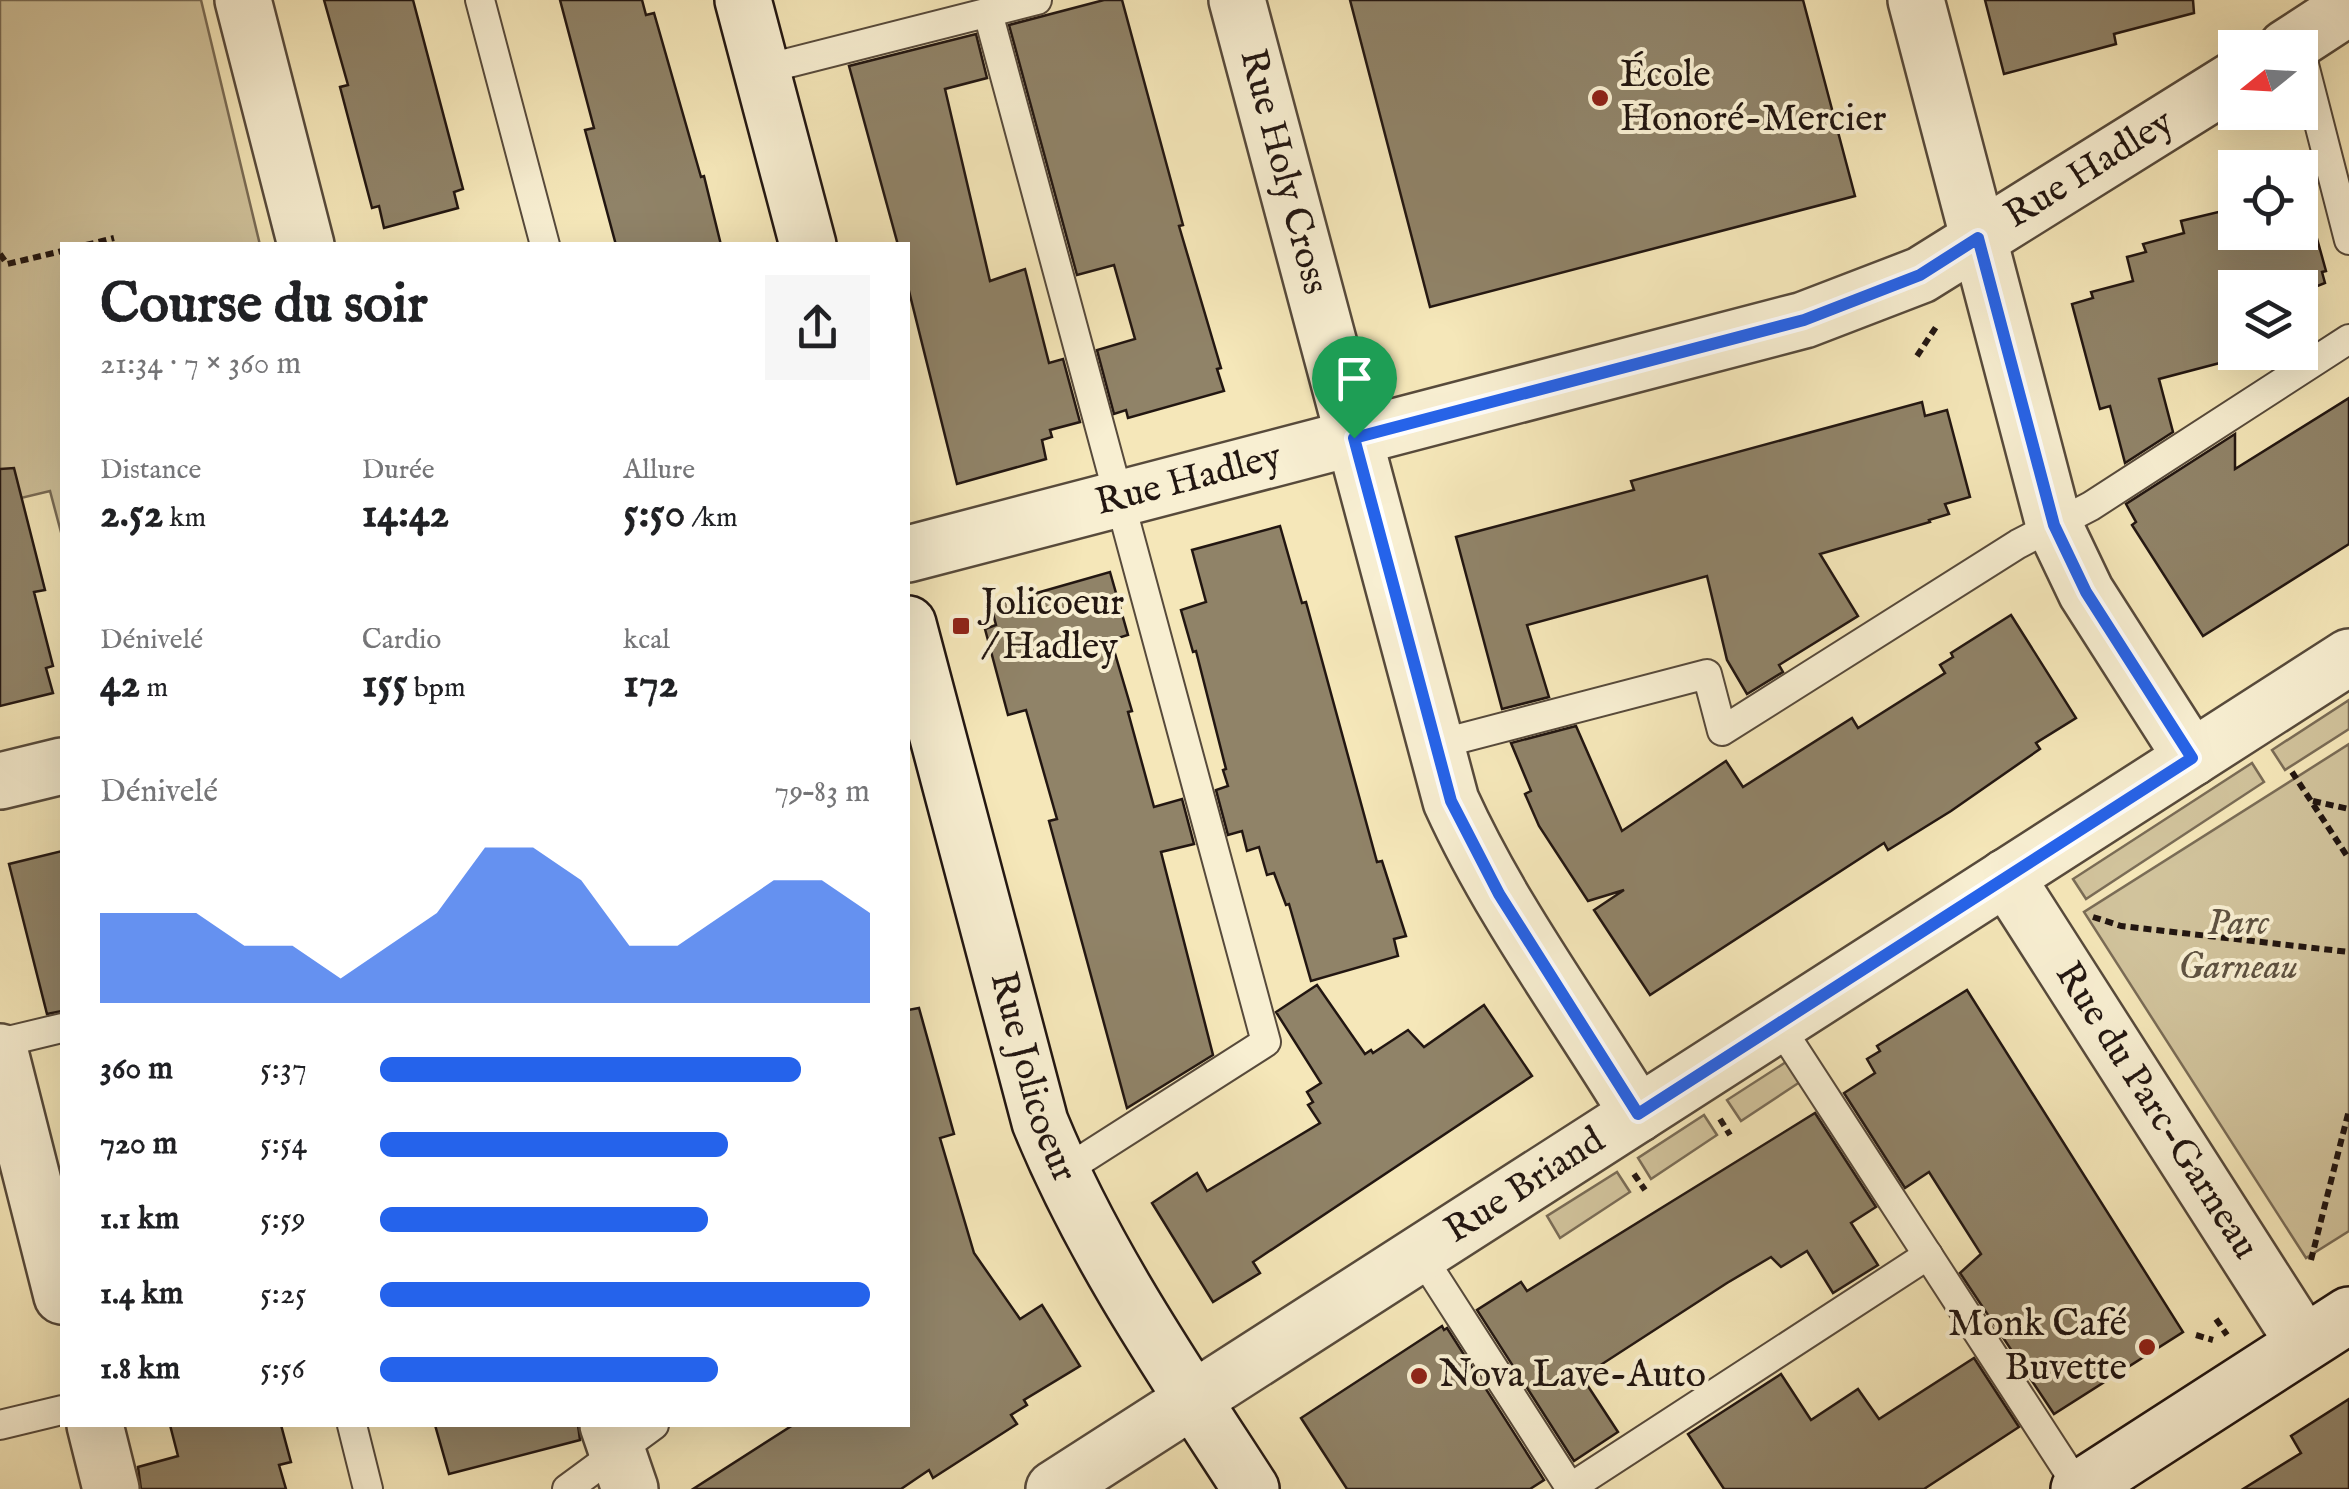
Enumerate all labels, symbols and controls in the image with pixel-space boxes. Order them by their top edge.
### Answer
north arrow [2218,30,2318,130]
map controls [2218,30,2318,370]
street label: Rue Holy Cross [1227,44,1339,300]
place label: École Honoré-Mercier [1620,51,1887,144]
marker: École Honoré-Mercier [1589,87,1611,109]
street label: Rue Hadley [1996,99,2183,240]
button: locate [2218,150,2318,250]
button: layers [2218,270,2318,370]
text: Course du soir [100,271,428,341]
button: share [765,275,870,380]
pin [1312,336,1397,439]
text: 21:34 · 7 × 360 m [100,344,301,385]
icon: arrive [1327,351,1382,406]
street label: Rue Hadley [1091,433,1287,528]
text: Distance [100,453,201,488]
text: Durée [362,453,435,488]
text: Allure [623,453,695,488]
text: 2.52 [100,488,164,541]
text: 14:42 [362,488,449,541]
text: 5:50 [623,488,685,541]
text: km [164,501,206,536]
text: /km [685,501,738,536]
place label: Jolicoeur / Hadley [977,580,1124,672]
marker: Jolicoeur / Hadley [950,615,972,637]
text: Dénivelé [100,623,203,658]
text: Cardio [362,623,441,658]
text: kcal [623,623,670,658]
text: 42 [100,658,140,711]
text: 155 [362,658,408,711]
text: 172 [623,658,678,711]
text: m [140,671,168,706]
text: bpm [408,671,466,706]
text: Dénivelé [100,772,218,813]
text: 79–83 m [774,772,870,813]
park label: Parc Garneau [2178,900,2298,992]
street label: Rue du Parc-Garneau [2043,954,2268,1269]
street label: Rue Jolicoeur [977,967,1088,1190]
text: 360 m [100,1049,173,1090]
text: 5:37 [260,1049,307,1090]
street label: Rue Briand [1436,1117,1615,1255]
text: 720 m [100,1124,177,1165]
text: 5:54 [260,1124,307,1165]
text: 1.1 km [100,1199,180,1240]
text: 5:59 [260,1199,306,1240]
text: 1.4 km [100,1274,184,1315]
text: 5:25 [260,1274,307,1315]
place label: Monk Café Buvette [1948,1301,2127,1393]
marker: Monk Café Buvette [2136,1336,2158,1358]
text: 1.8 km [100,1349,180,1390]
text: 5:56 [260,1349,305,1390]
place label: Nova Lave-Auto [1439,1352,1706,1400]
marker: Nova Lave-Auto [1408,1365,1430,1387]

